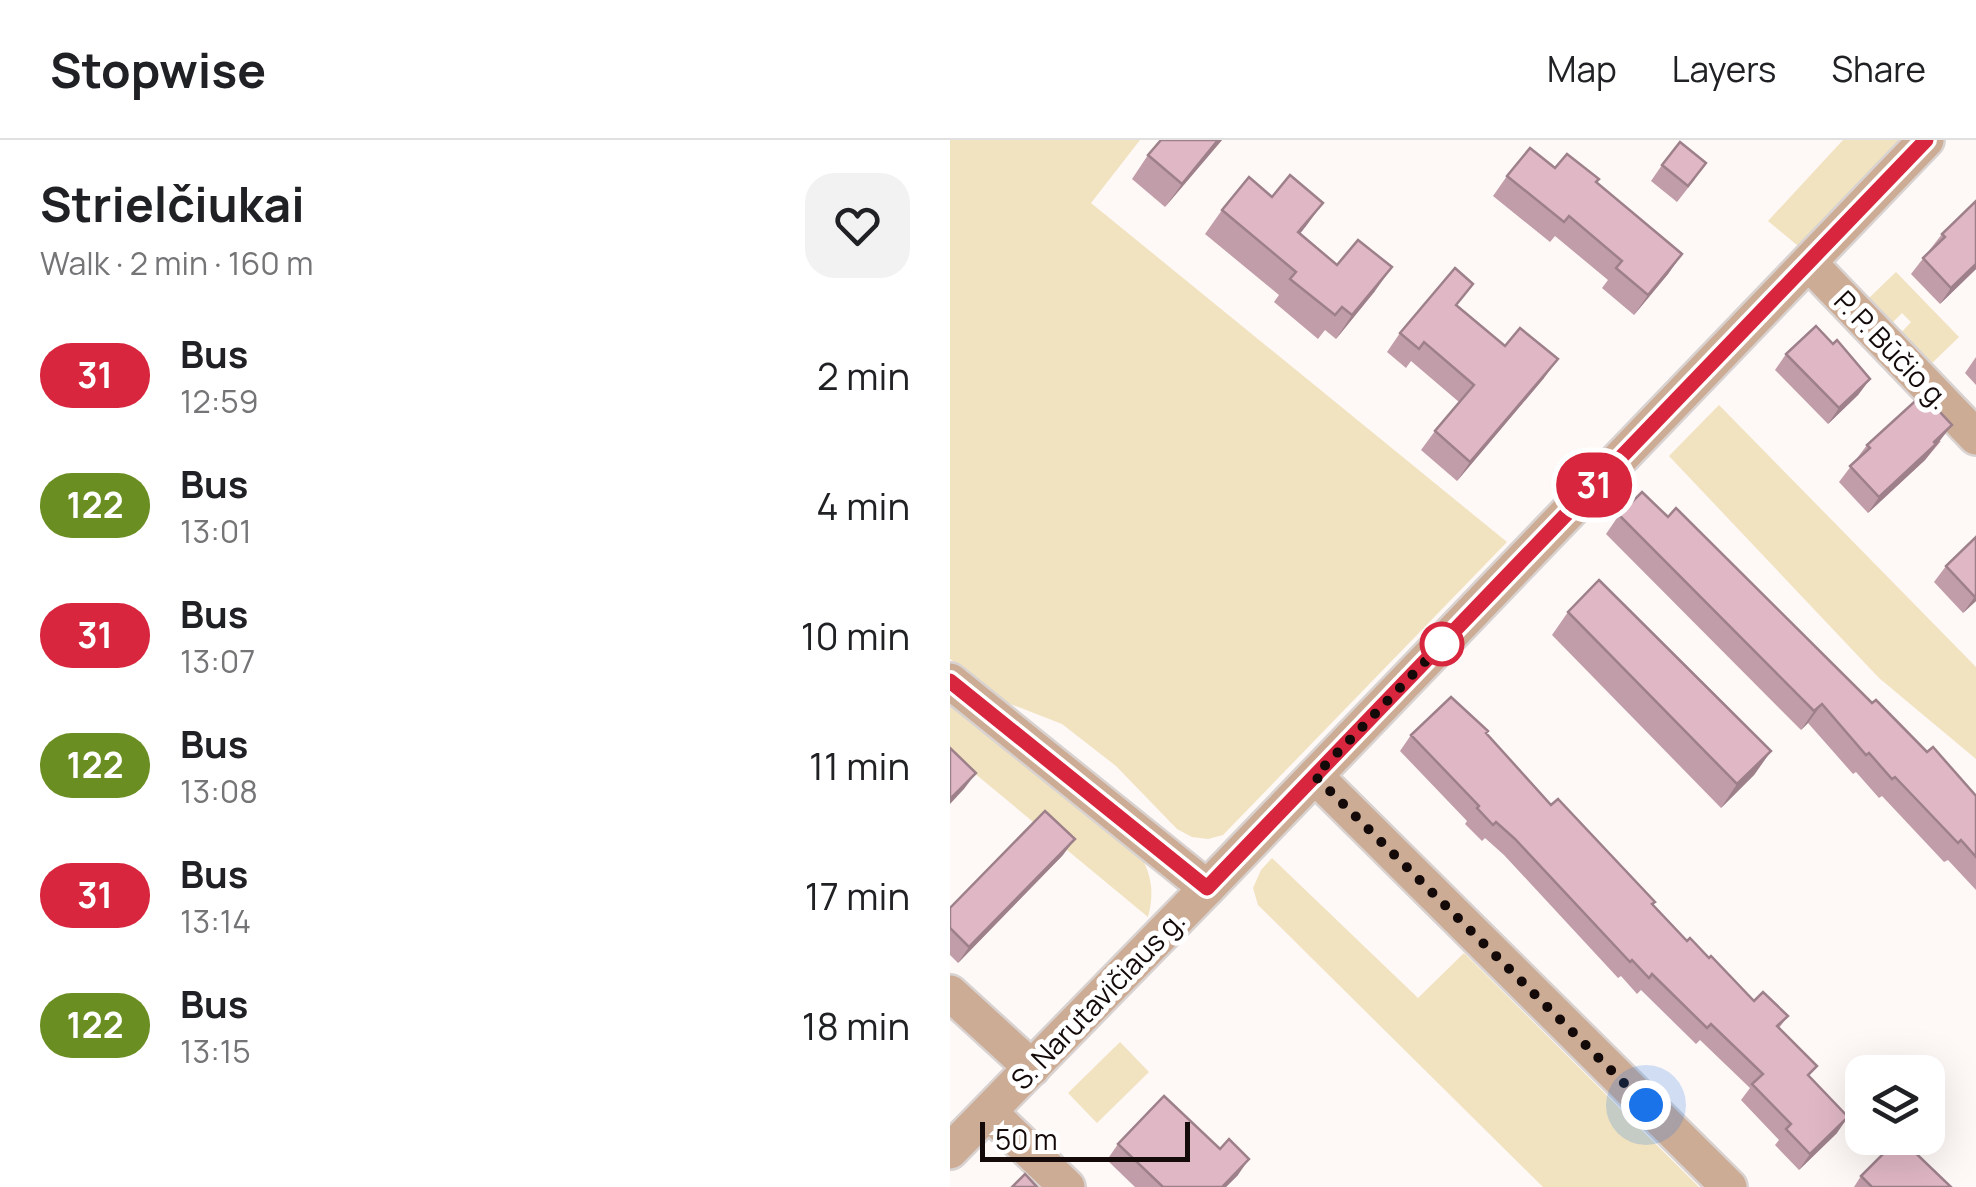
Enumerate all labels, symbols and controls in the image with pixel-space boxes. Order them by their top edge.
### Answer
text: Stopwise [50,37,266,102]
text: Map [1547,45,1617,93]
text: Layers [1672,45,1776,93]
text: Share [1831,45,1926,93]
text: Strielčiukai [40,171,305,236]
button: heart [805,173,910,278]
text: Walk · 2 min · 160 m [40,241,313,285]
street label: P. P. Būčio g. [1826,282,1959,417]
text: Bus [180,327,248,379]
text: 2 min [817,349,910,401]
text: 31 [77,351,113,399]
text: 12:59 [180,379,259,423]
line badge: 31 [1549,452,1639,518]
text: Bus [180,457,248,509]
text: 31 [1576,461,1612,509]
text: 4 min [816,479,910,531]
text: 122 [66,481,124,529]
text: 13:01 [180,509,252,553]
text: Bus [180,587,248,639]
text: 10 min [801,609,910,661]
text: 31 [77,611,113,659]
unlabelled marker [1421,623,1463,665]
text: 13:07 [180,639,255,683]
text: Bus [180,717,248,769]
text: 11 min [809,739,910,791]
text: 122 [66,741,124,789]
text: 13:08 [180,769,258,813]
text: Bus [180,847,248,899]
text: 17 min [805,869,910,921]
text: 31 [77,871,113,919]
text: 13:14 [180,899,251,943]
street label: S. Narutavičiaus g. [1002,901,1193,1097]
text: Bus [180,977,248,1029]
text: 18 min [802,999,910,1051]
text: 122 [66,1001,124,1049]
text: 13:15 [180,1029,251,1073]
map controls [1845,1055,1945,1155]
button: layers [1845,1055,1945,1155]
your location [1621,1080,1671,1130]
scale bar [980,1117,1190,1162]
text: 50 m [995,1120,1058,1158]

